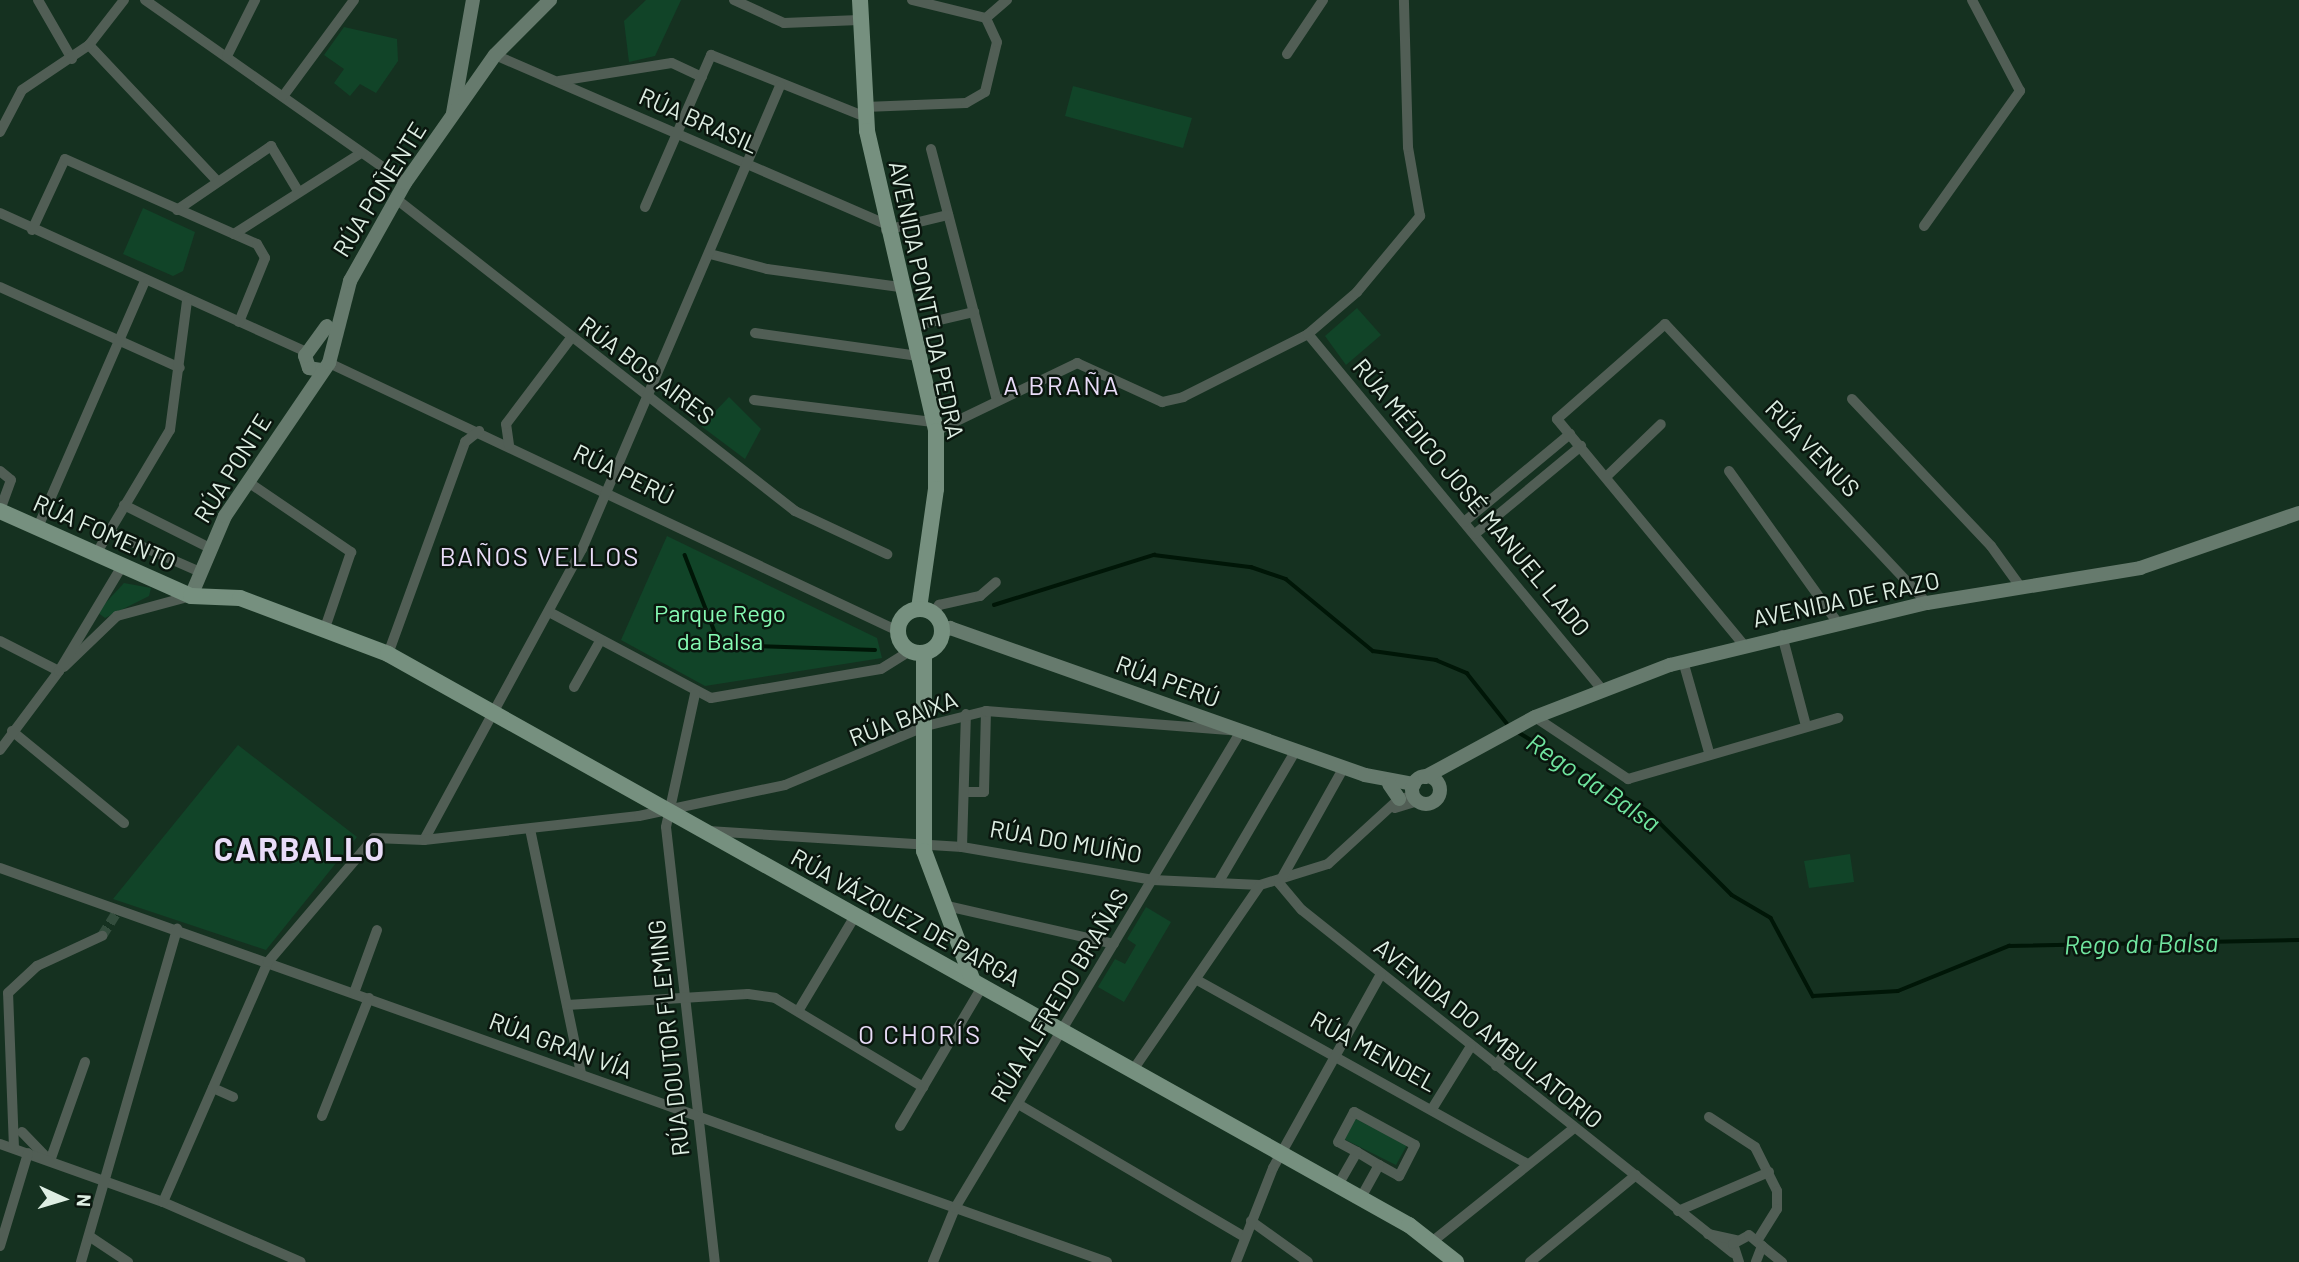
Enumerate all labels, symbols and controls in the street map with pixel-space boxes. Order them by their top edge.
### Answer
street label: RÚA BRASIL [635,81,763,159]
street label: RÚA POÑENTE [326,116,432,262]
street label: AVENIDA PONTE DA PEDRA [883,158,971,442]
street label: RÚA BOS AIRES [574,310,720,430]
street label: RÚA MÉDICO JOSÉ MANUEL LADO [1347,352,1597,642]
district label: A BRAÑA [1004,369,1120,401]
street label: RÚA VENUS [1760,394,1866,502]
street label: RÚA PONTE [187,408,277,528]
street label: RÚA PERÚ [569,437,679,511]
street label: RÚA FOMENTO [29,488,181,576]
district label: BAÑOS VELLOS [441,540,639,572]
street label: AVENIDA DE RAZO [1750,565,1942,633]
park label: Parque Rego da Balsa [654,599,786,655]
street label: RÚA PERÚ [1112,649,1224,713]
street label: RÚA BAIXA [845,684,961,752]
water label: Rego da Balsa [1521,726,1667,838]
street label: RÚA DO MUÍÑO [988,813,1144,869]
district label: CARBALLO [215,829,385,867]
street label: RÚA VÁZQUEZ DE PARGA [786,842,1026,992]
street label: RÚA ALFREDO BRAÑAS [984,883,1134,1107]
street label: RÚA DOUTOR FLEMING [641,918,695,1158]
water label: Rego da Balsa [2064,926,2218,960]
street label: AVENIDA DO AMBULATORIO [1369,932,1609,1134]
street label: RÚA MENDEL [1306,1004,1442,1098]
street label: RÚA GRAN VÍA [485,1006,637,1084]
district label: O CHORÍS [859,1018,981,1050]
north arrow [28,1164,98,1234]
text: N [73,1193,96,1208]

